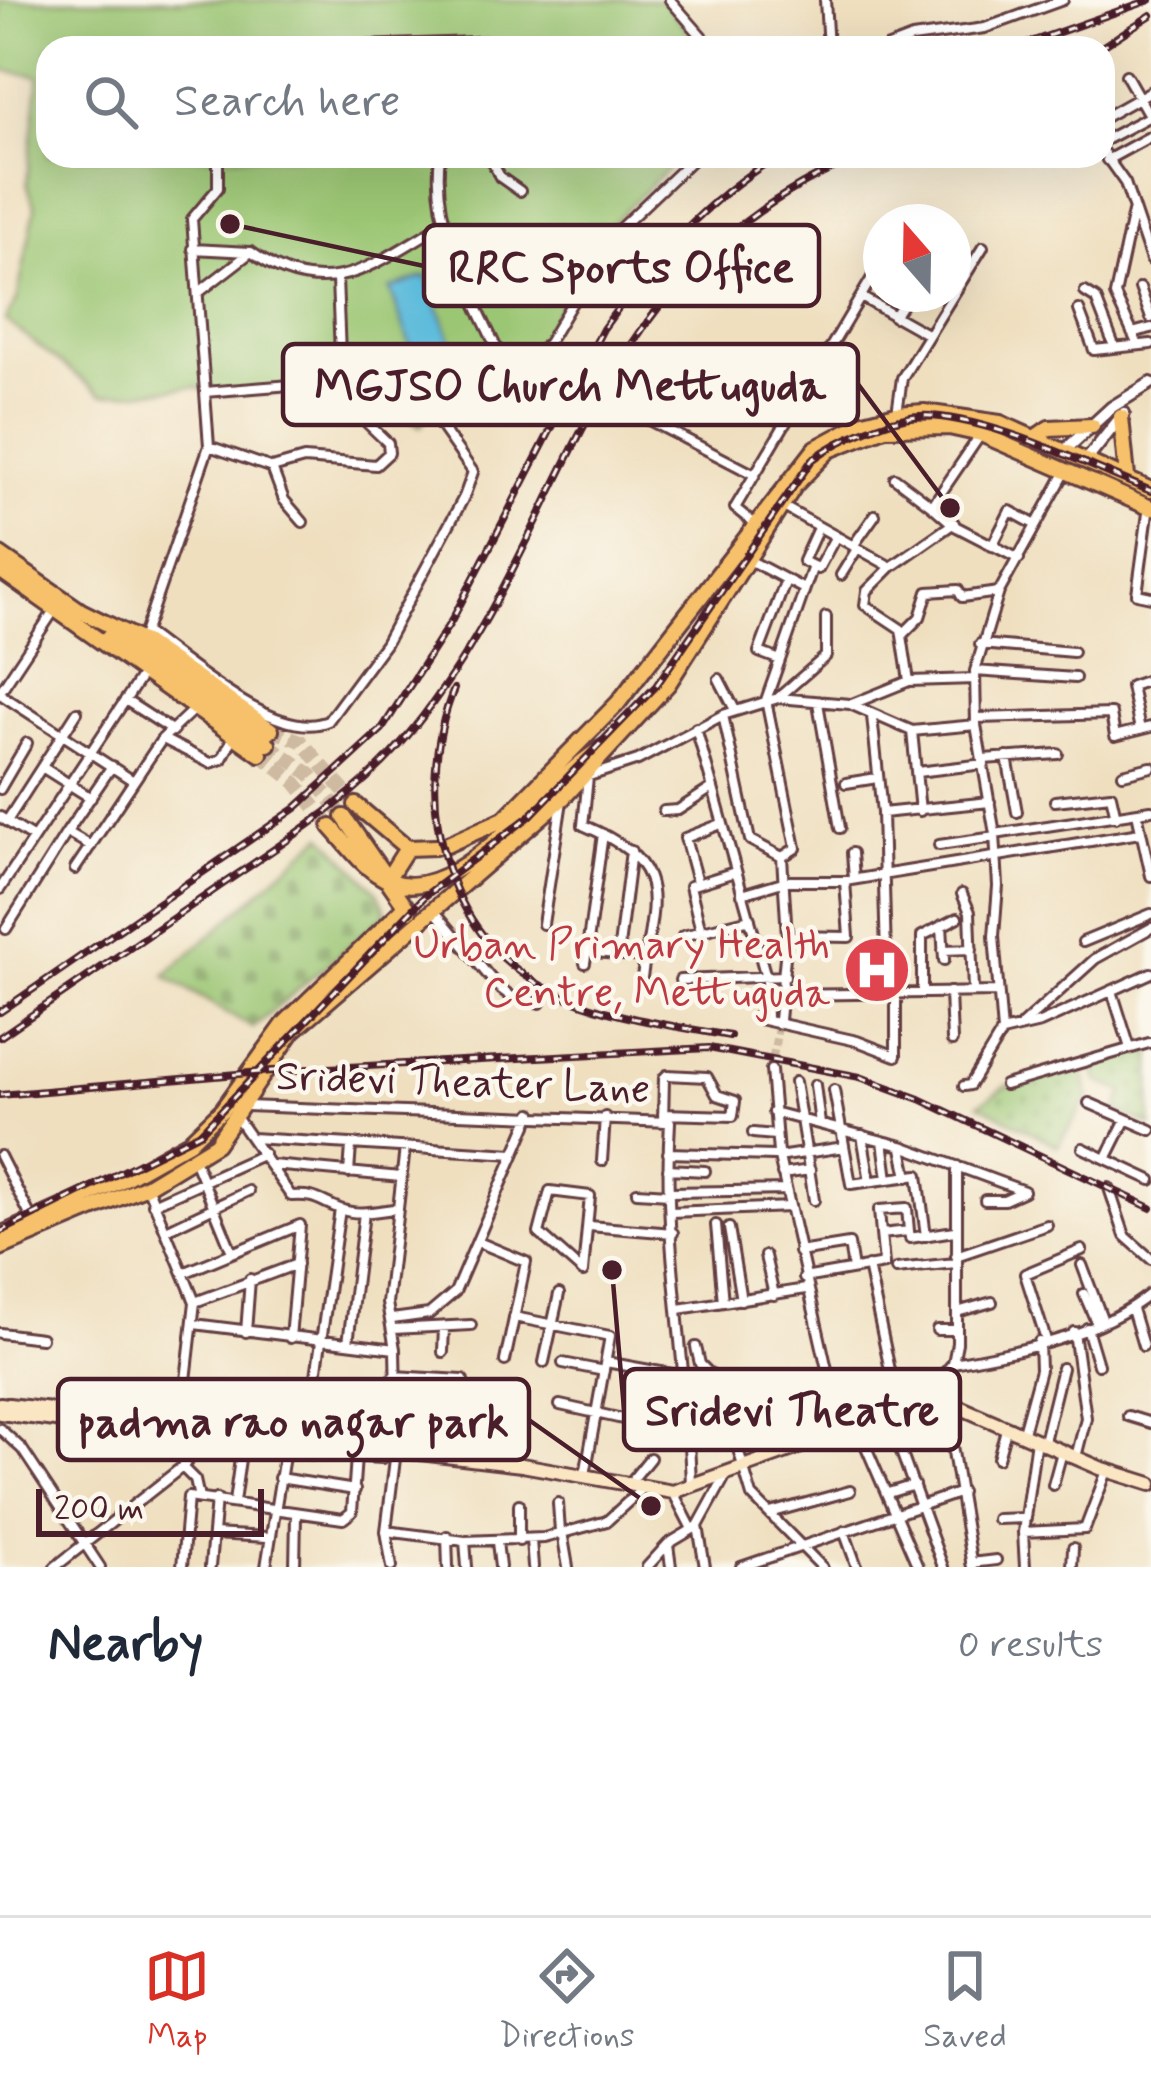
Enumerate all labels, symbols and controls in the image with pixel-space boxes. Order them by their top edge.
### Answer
search box [36,36,1115,168]
icon: search [78,69,144,135]
text: Search here [174,73,401,132]
north arrow [863,204,971,312]
callout: RRC Sports Office [424,225,819,306]
text: RRC Sports Office [448,240,794,299]
callout: MGJSO Church Mettuguda [283,344,858,425]
text: MGJSO Church Mettuguda [314,358,827,417]
place label: Urban Primary Health Centre, Mettuguda [413,919,831,1022]
hospital icon: Urban Primary Health Centre, Mettuguda [842,935,912,1005]
street label: Sridevi Theater Lane [275,1050,651,1118]
callout: Sridevi Theatre [624,1369,960,1450]
callout: padma rao nagar park [58,1379,529,1460]
text: Sridevi Theatre [645,1383,939,1442]
text: padma rao nagar park [78,1394,508,1459]
scale bar [36,1483,264,1536]
text: 200 m [54,1488,144,1532]
text: Nearby [48,1612,203,1678]
text: 0 results [958,1620,1103,1671]
tab: Map [144,1943,210,2059]
tab: Directions [499,1943,635,2059]
tab: Saved [923,1943,1007,2059]

